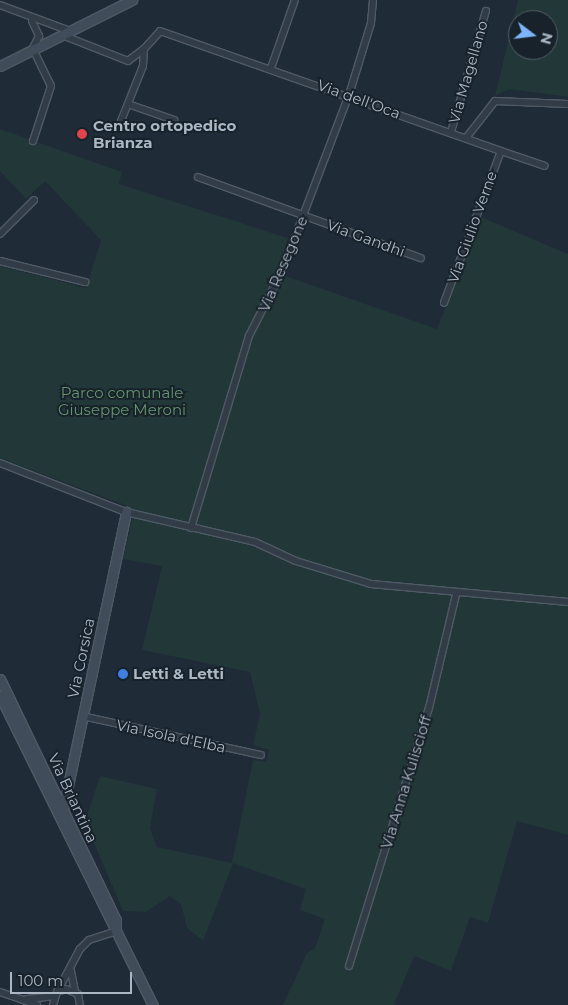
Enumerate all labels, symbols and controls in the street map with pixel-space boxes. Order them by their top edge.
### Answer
north arrow [508,10,558,60]
street label: Via Magellano [445,19,491,125]
text: N [536,31,557,46]
street label: Via dell'Oca [315,76,403,122]
place label: Centro ortopedico Brianza [93,116,236,151]
marker: Centro ortopedico Brianza [75,127,89,141]
street label: Via Giulio Verne [443,169,501,285]
street label: Via Resegone [255,213,311,315]
street label: Via Gandhi [324,216,408,260]
park label: Parco comunale Giuseppe Meroni [58,383,186,418]
street label: Via Corsica [64,616,98,700]
place label: Letti & Letti [133,665,224,683]
marker: Letti & Letti [117,668,129,680]
street label: Via Anna Kuliscioff [377,713,435,851]
street label: Via Isola d'Elba [115,716,227,756]
street label: Via Briantina [44,751,102,845]
scale bar [12,962,135,994]
text: 100 m [18,971,63,990]

